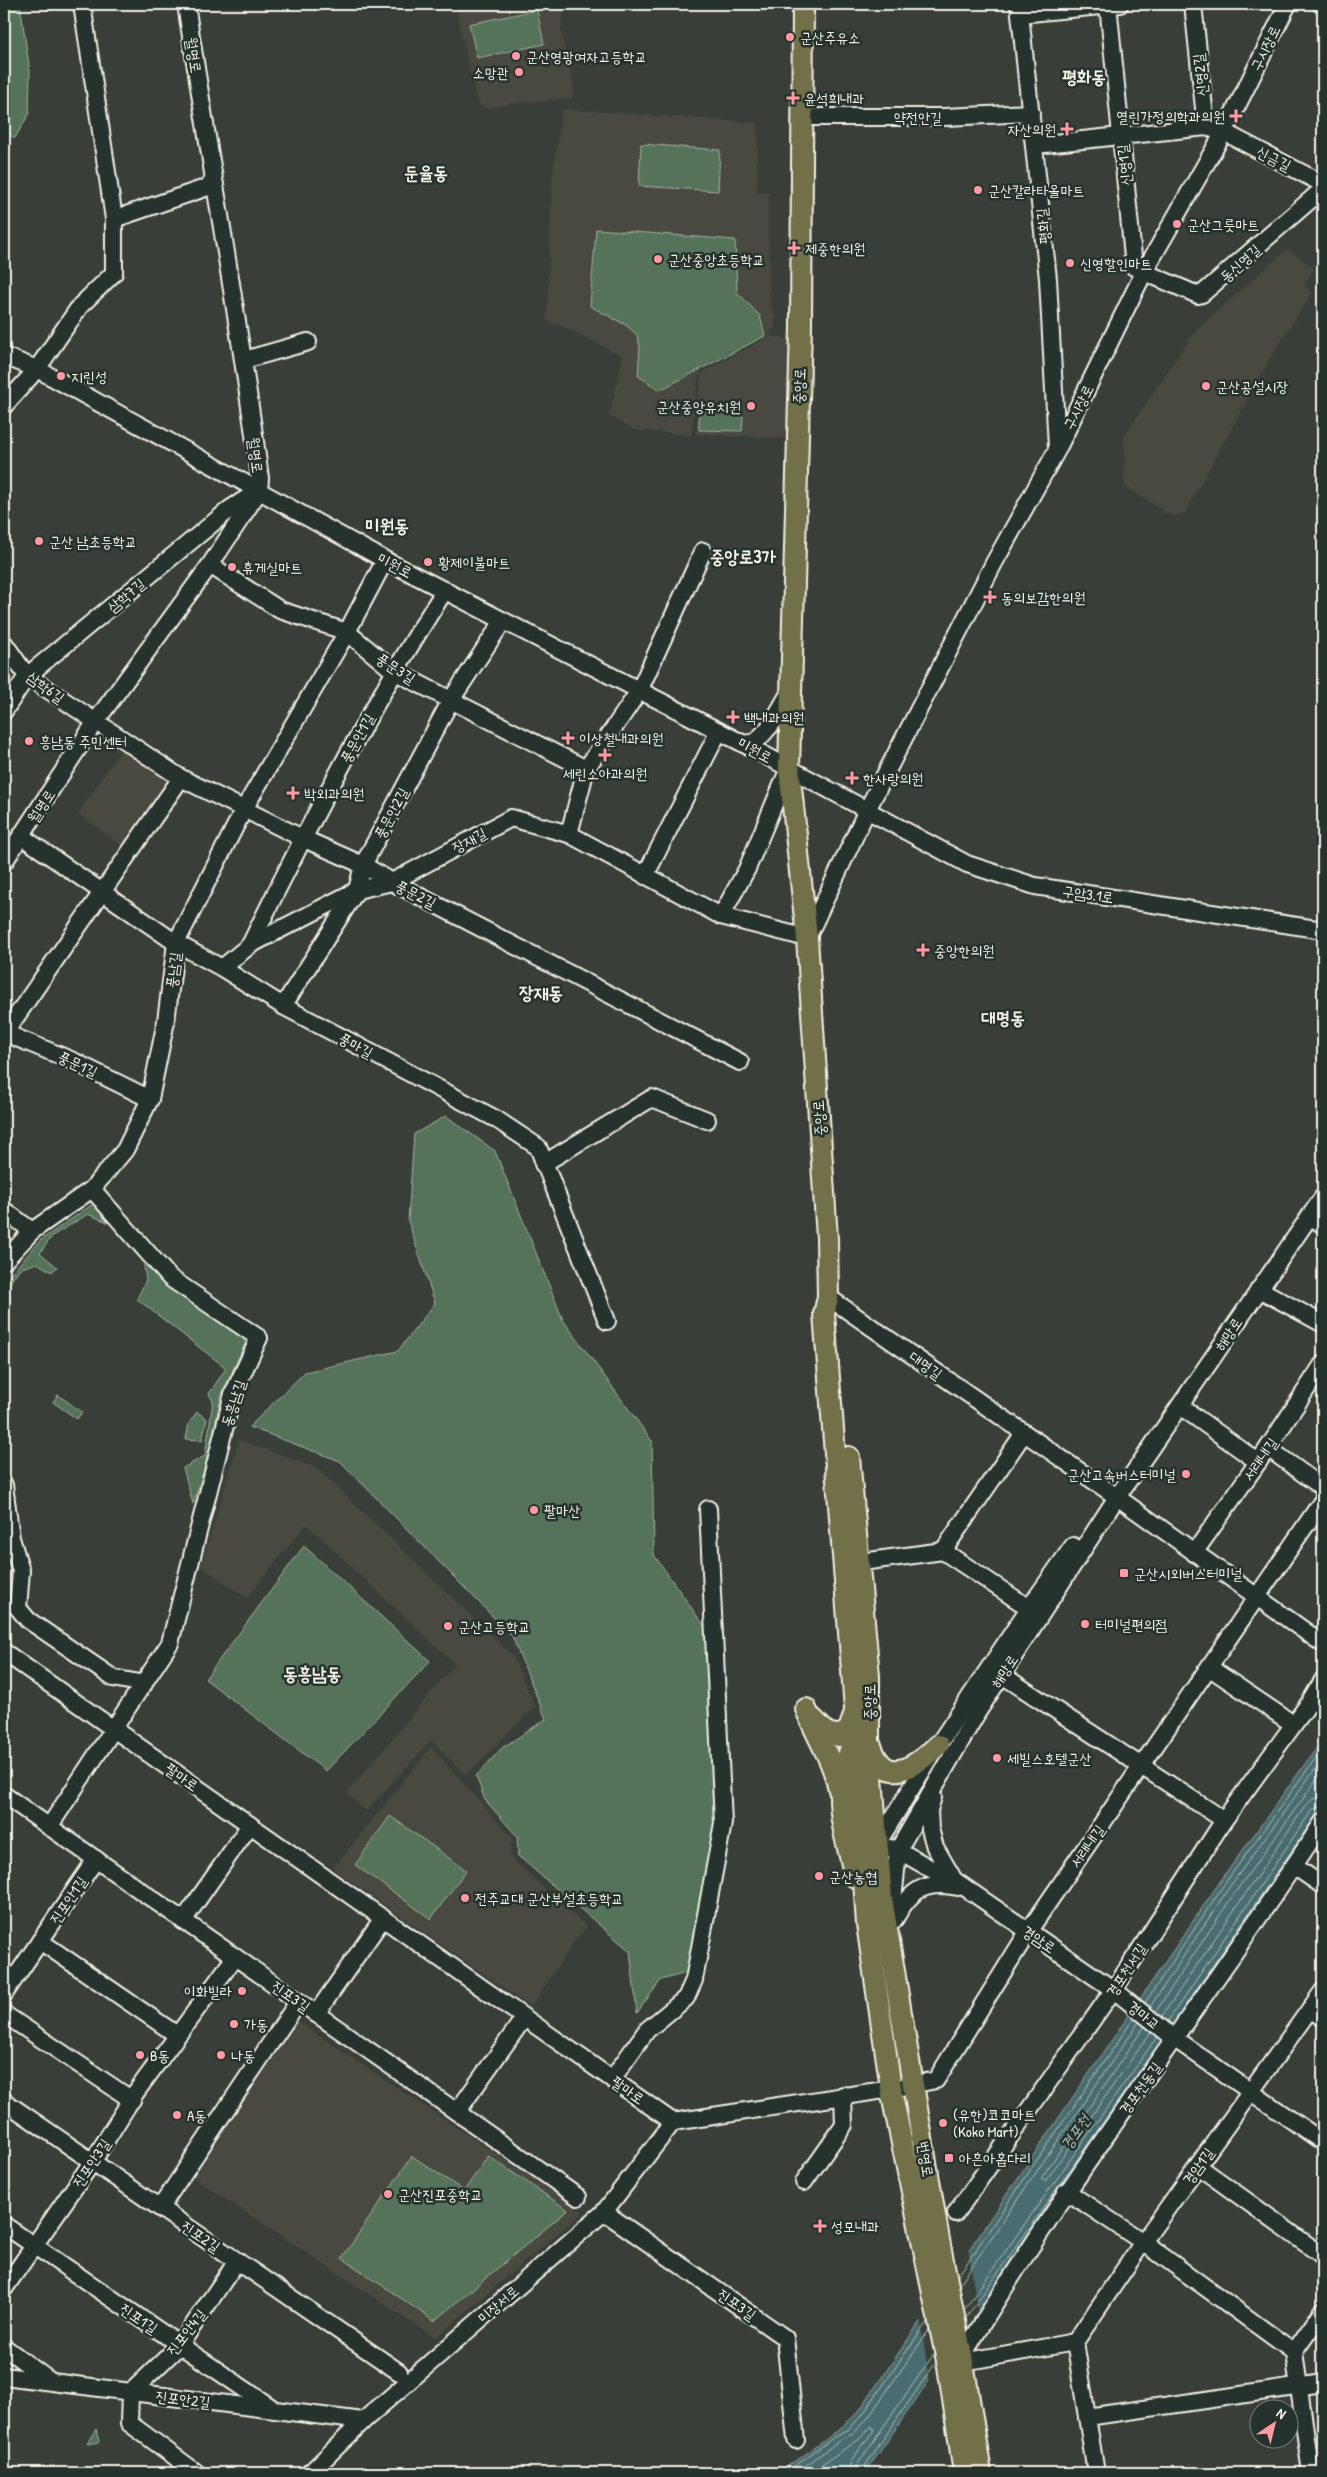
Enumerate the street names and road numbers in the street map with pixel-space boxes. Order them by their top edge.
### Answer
street label: 구시장로 [1245,22,1285,74]
street label: 월명로 [181,35,207,75]
street label: 신영2길 [1187,52,1213,98]
street label: 약전안길 [894,107,942,128]
street label: 신금길 [1253,140,1295,176]
street label: 신영1길 [1111,143,1137,187]
street label: 평화길 [1031,207,1055,245]
street label: 동신영길 [1215,239,1265,287]
street label: 중앙로 [788,368,810,404]
street label: 구시장로 [1058,381,1098,433]
street label: 월명로 [243,436,269,474]
street label: 미원로 [374,547,416,583]
street label: 삼학7길 [103,573,149,617]
street label: 풍문3길 [372,648,420,688]
street label: 삼학6길 [23,666,69,708]
street label: 풍문안1길 [335,709,379,767]
street label: 미원로 [734,732,776,768]
street label: 풍문안2길 [369,784,413,842]
street label: 월명로 [22,785,60,827]
street label: 장재길 [448,822,490,858]
street label: 풍문2길 [392,875,440,913]
street label: 구암3.1로 [1061,880,1115,908]
street label: 풍남길 [160,951,186,989]
street label: 풍마길 [335,1027,377,1063]
street label: 풍문1길 [55,1046,101,1082]
street label: 중앙로 [807,1099,831,1137]
street label: 해망로 [1209,1313,1247,1355]
street label: 대명길 [905,1346,947,1384]
street label: 동흥남길 [216,1377,250,1429]
street label: 서래내길 [1238,1433,1282,1485]
street label: 해망로 [985,1650,1023,1692]
street label: 중앙로 [859,1684,880,1720]
street label: 팔마로 [161,1758,203,1796]
street label: 서래내길 [1065,1820,1109,1872]
street label: 진포안1길 [44,1872,92,1928]
street label: 경암로 [1018,1920,1060,1958]
street label: 경포천서길 [1101,1939,1151,2001]
street label: 진포3길 [267,1975,315,2017]
street label: 경마교 [1123,1995,1165,2035]
street label: 경포천동길 [1114,2057,1166,2119]
street label: 팔마로 [607,2071,649,2109]
street label: 진포안3길 [67,2134,115,2192]
street label: 번영로 [913,2139,939,2179]
street label: 경암1길 [1177,2143,1219,2189]
street label: 진포2길 [177,2215,225,2257]
street label: 미장서로 [473,2280,523,2328]
street label: 진포3길 [713,2283,761,2325]
street label: 진포1길 [116,2298,162,2338]
street label: 진포안4길 [161,2304,211,2360]
street label: 진포안2길 [154,2385,212,2413]

